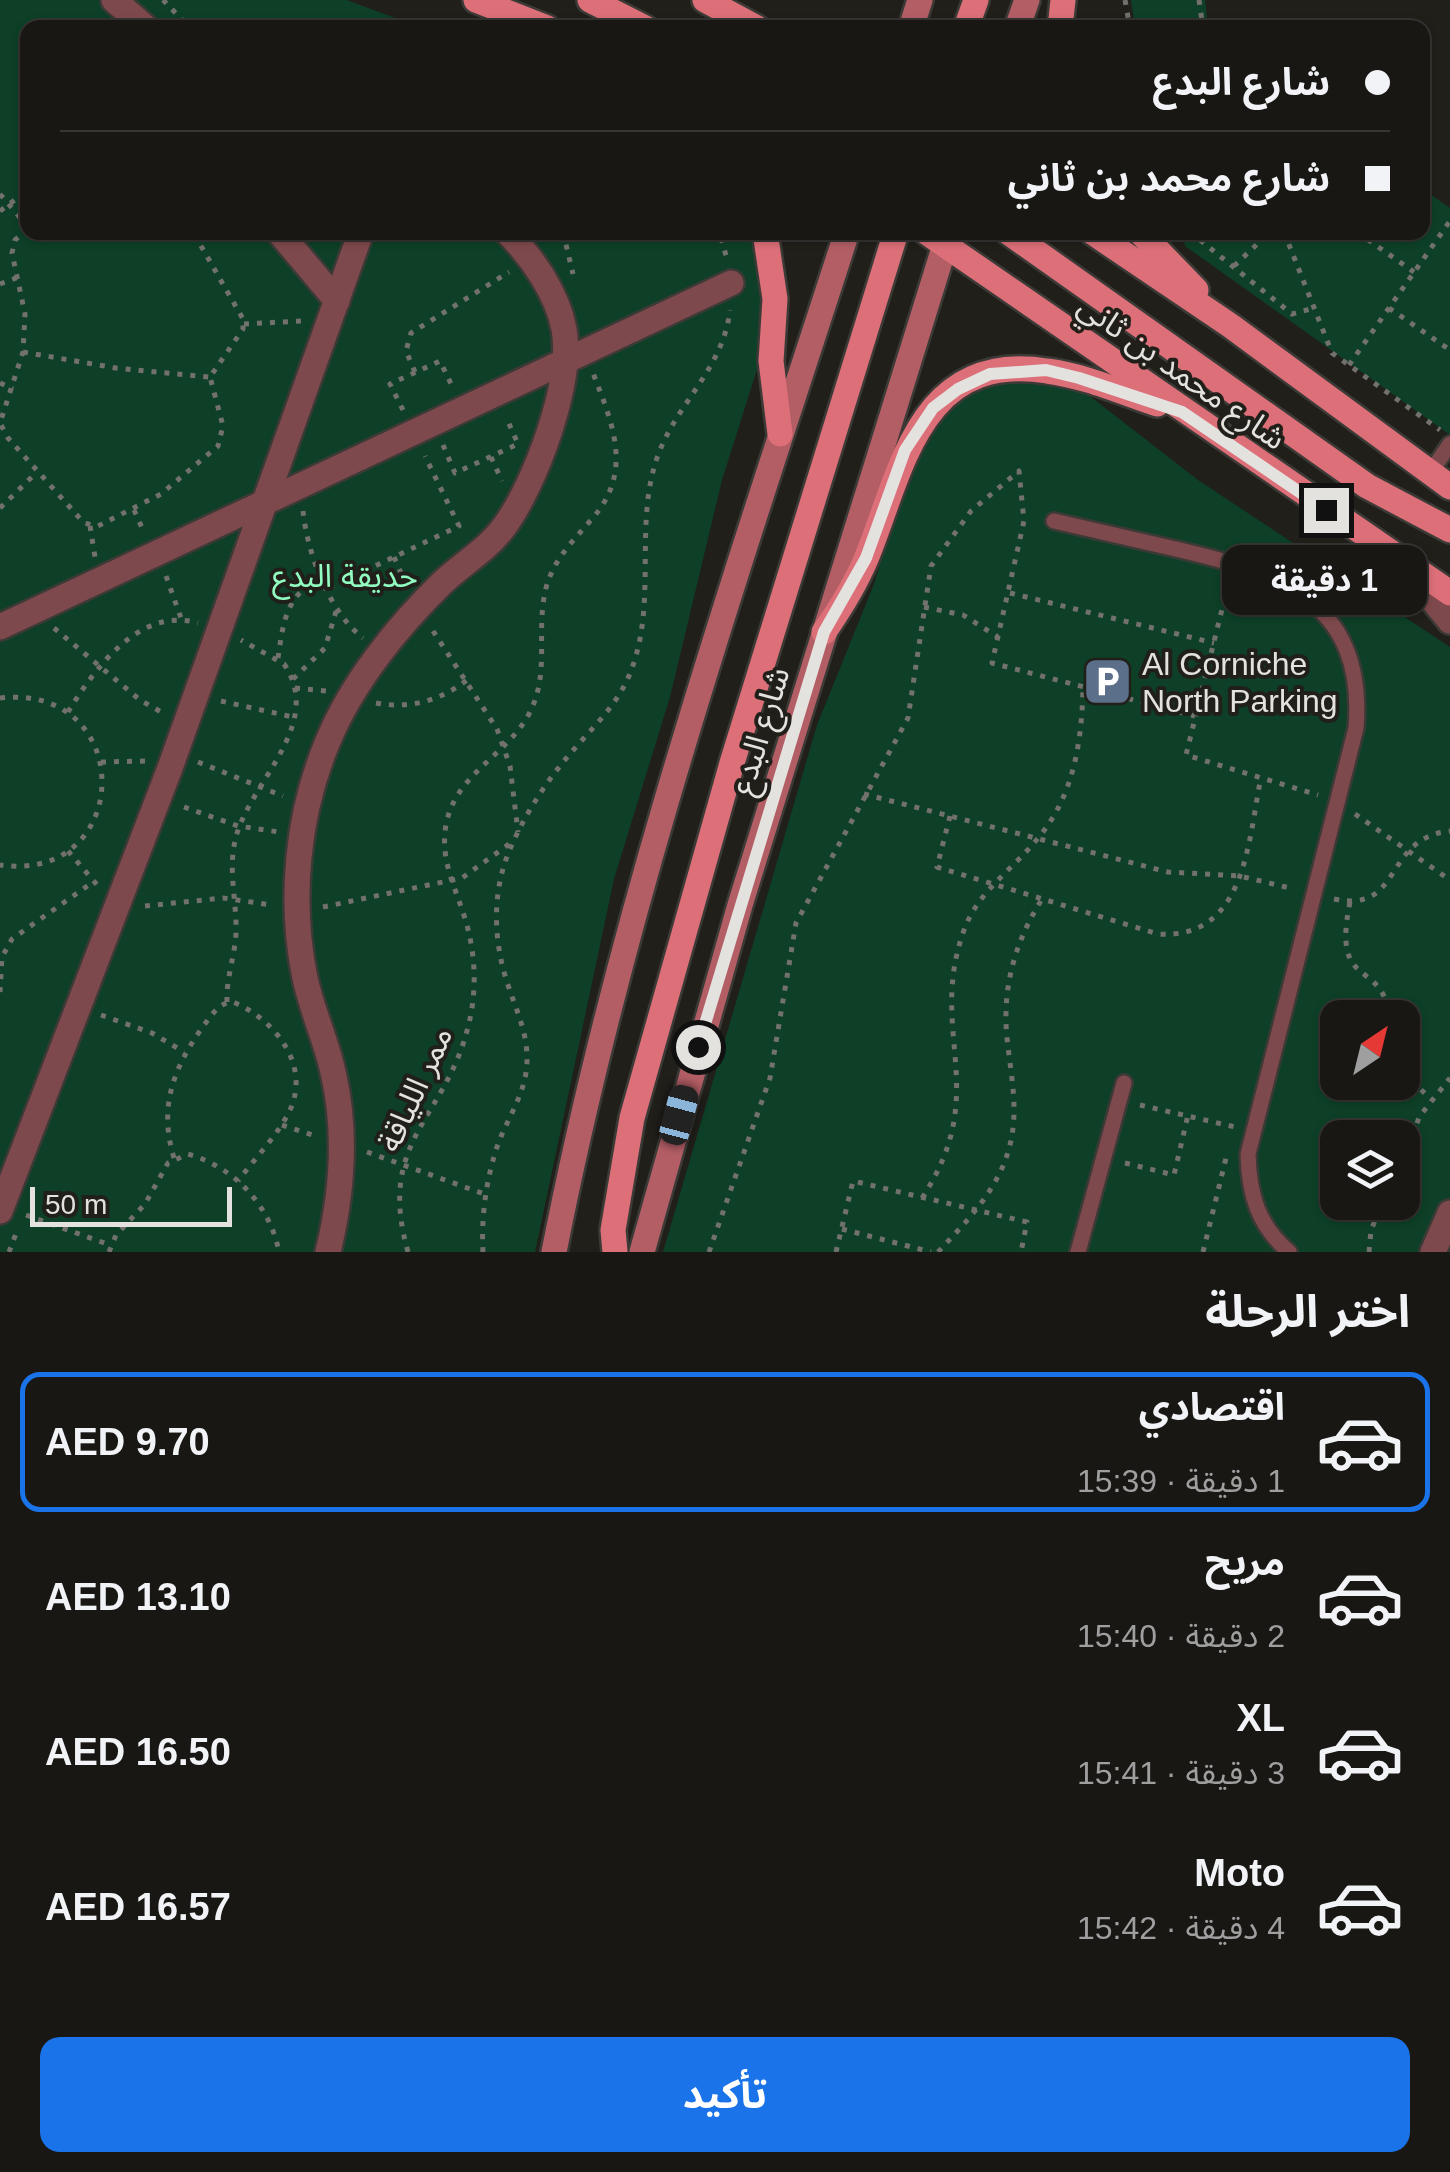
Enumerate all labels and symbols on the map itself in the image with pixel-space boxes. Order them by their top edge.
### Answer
street label: شارع محمد بن ثاني [1068,287,1293,462]
route end [1304,488,1349,533]
callout: 1 دقيقة [1224,545,1428,615]
park label: حديقة البدع [272,558,418,600]
place label: Al Corniche North Parking [1142,646,1338,719]
parking icon: Al Corniche North Parking [1081,656,1133,708]
street label: شارع البدع [724,663,802,801]
north arrow [1320,1000,1420,1100]
street label: ممر اللياقة [370,1021,460,1158]
route start [676,1025,721,1070]
car [657,1082,701,1148]
scale bar [30,1182,232,1226]

